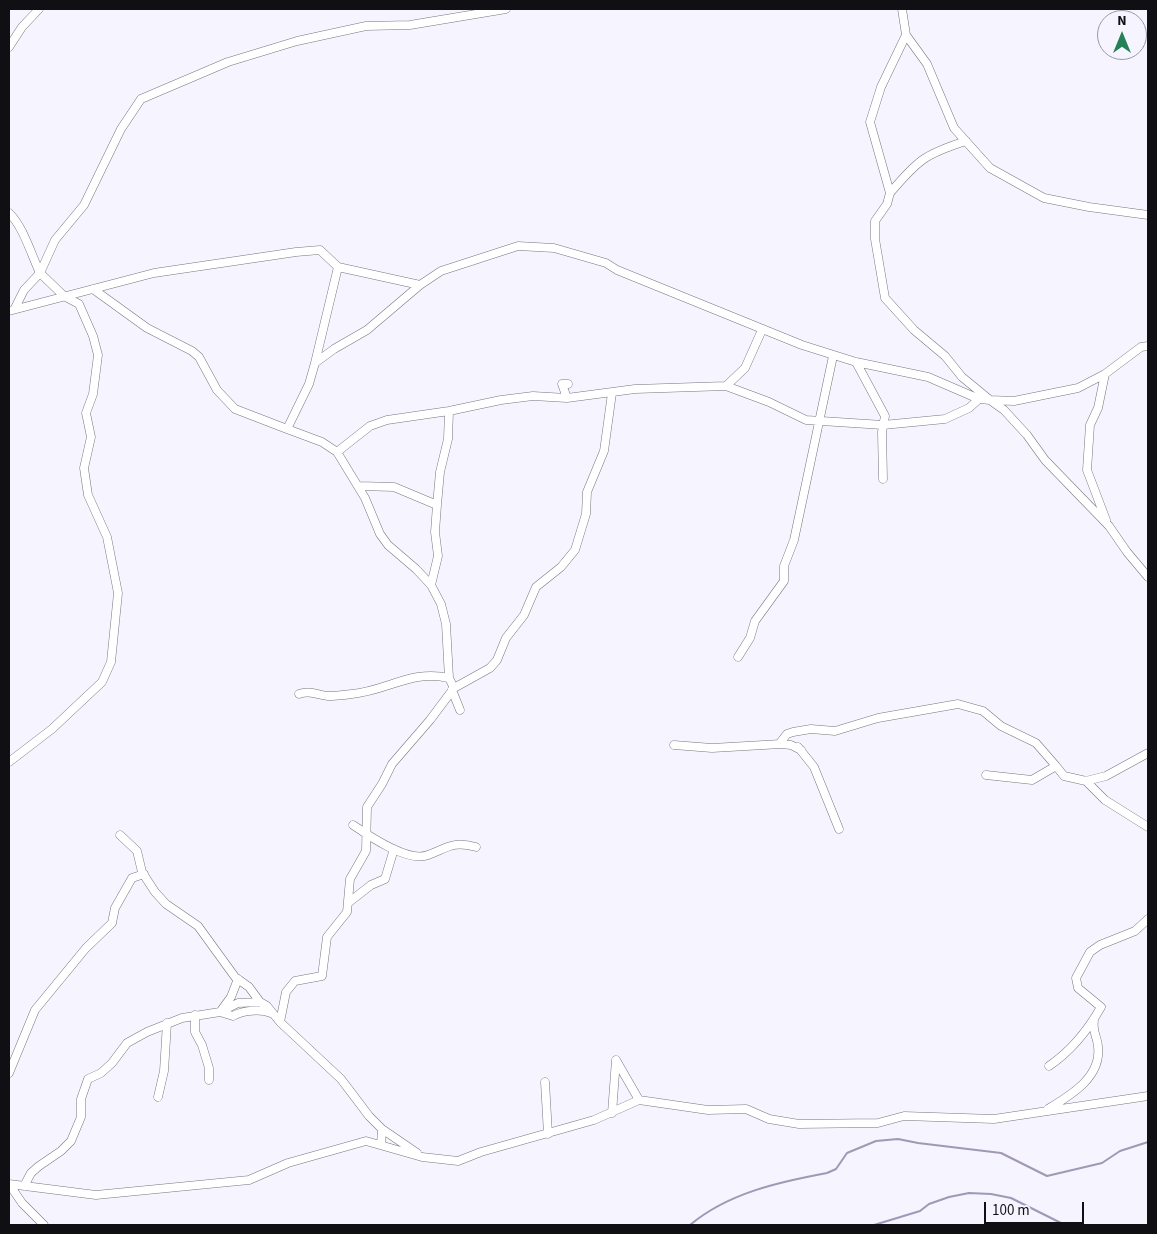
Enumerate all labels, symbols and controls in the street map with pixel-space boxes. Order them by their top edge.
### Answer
north arrow [1097,10,1147,60]
text: N [1117,11,1127,31]
scale bar [987,1192,1087,1224]
text: 100 m [992,1200,1030,1221]

